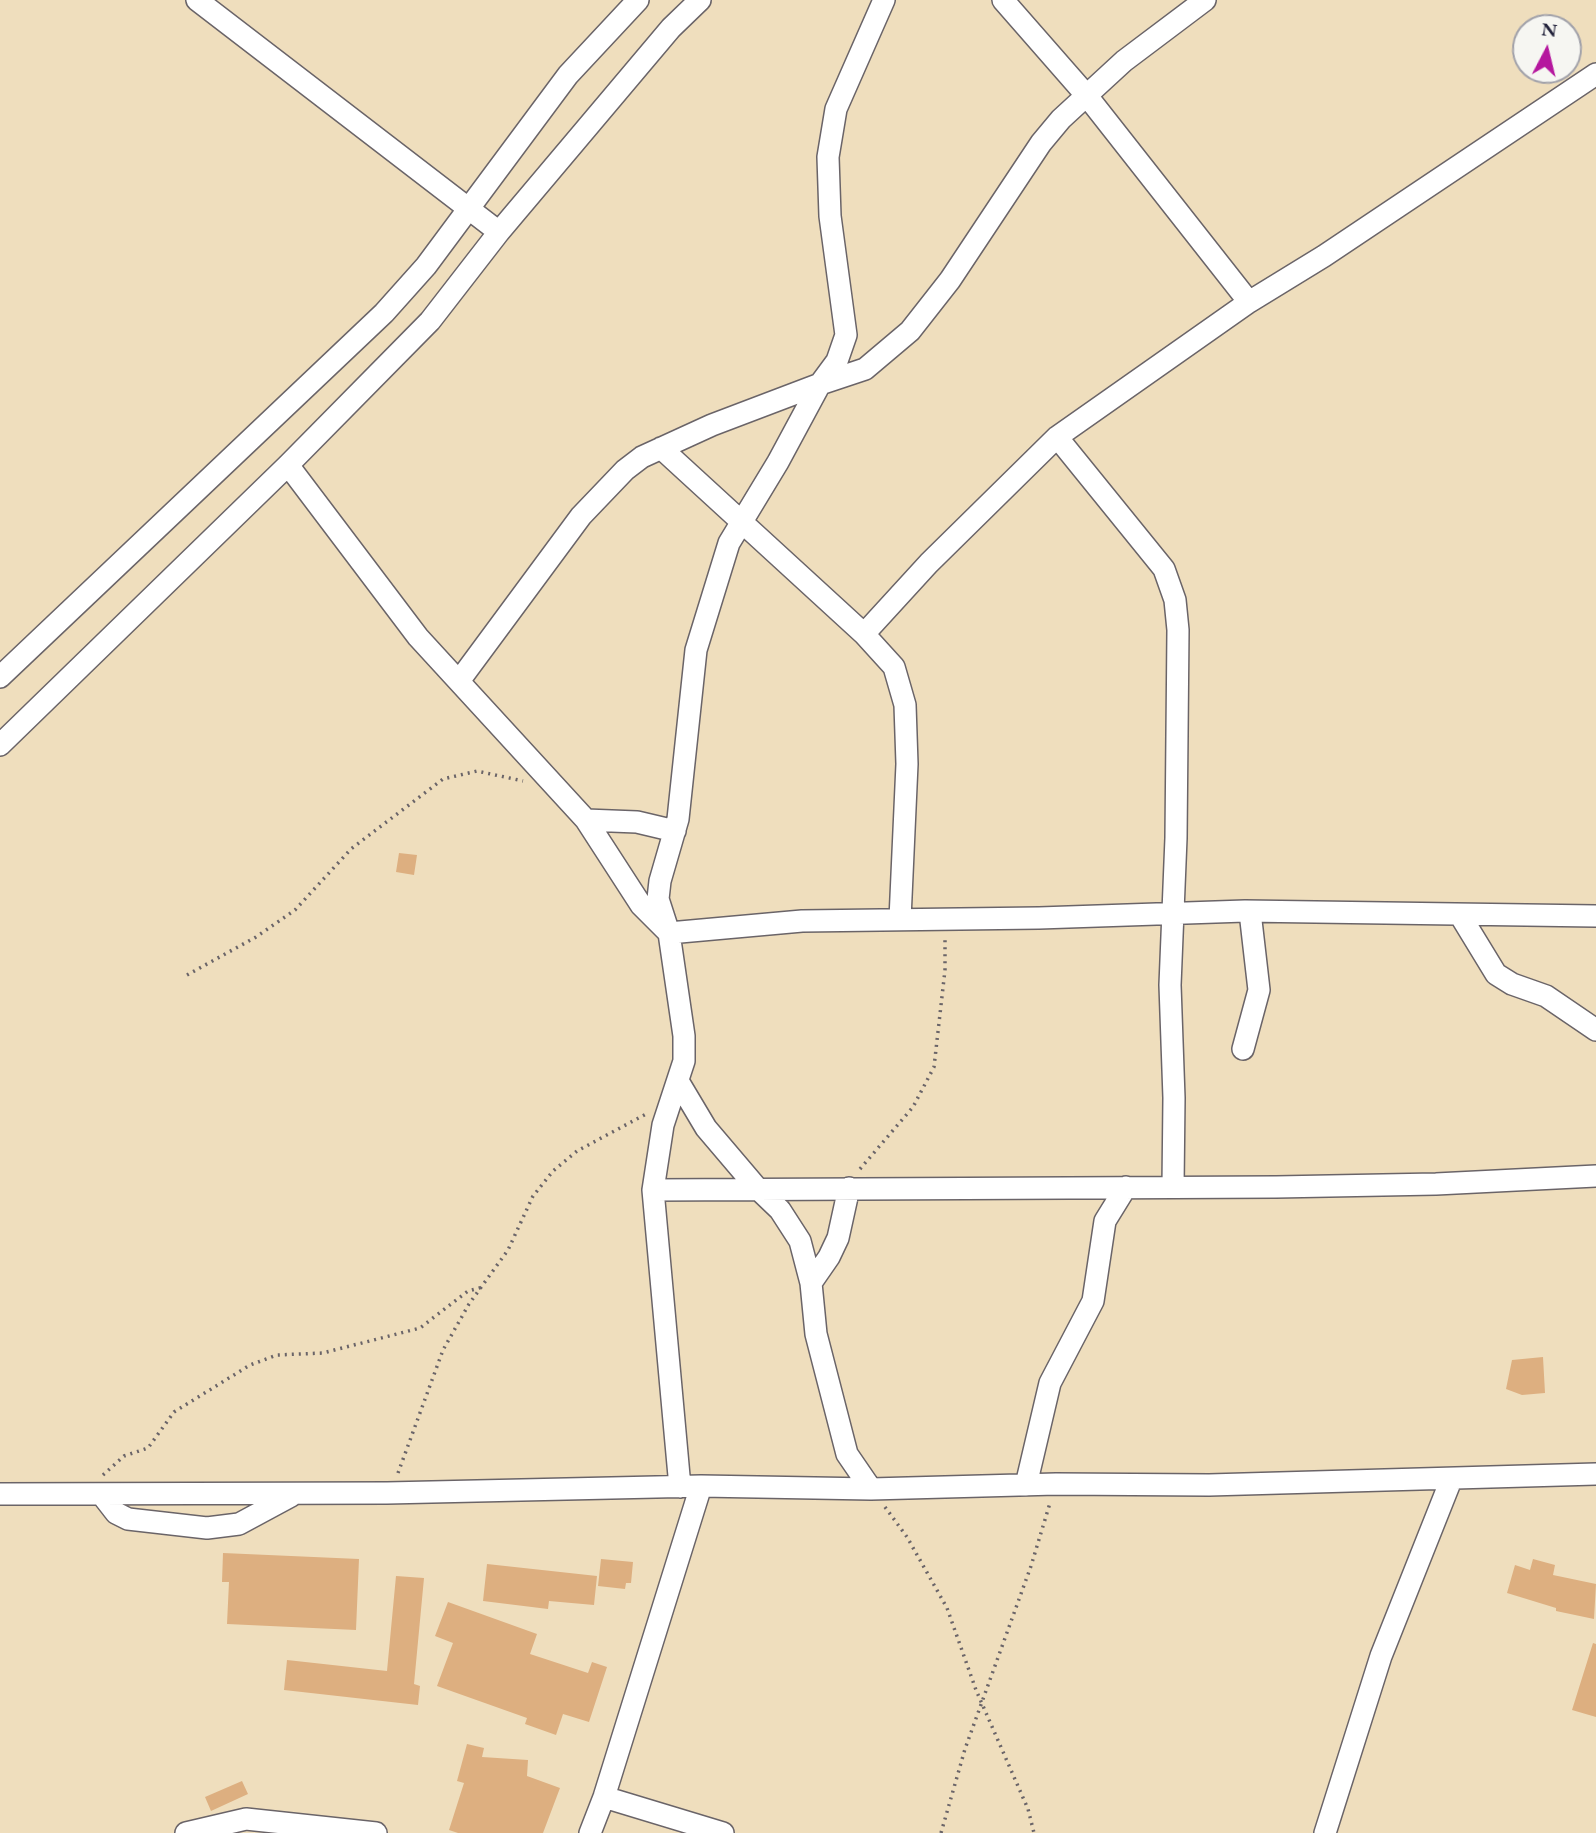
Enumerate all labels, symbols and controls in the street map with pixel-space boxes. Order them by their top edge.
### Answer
north arrow [1512,14,1582,84]
text: N [1540,16,1559,43]

